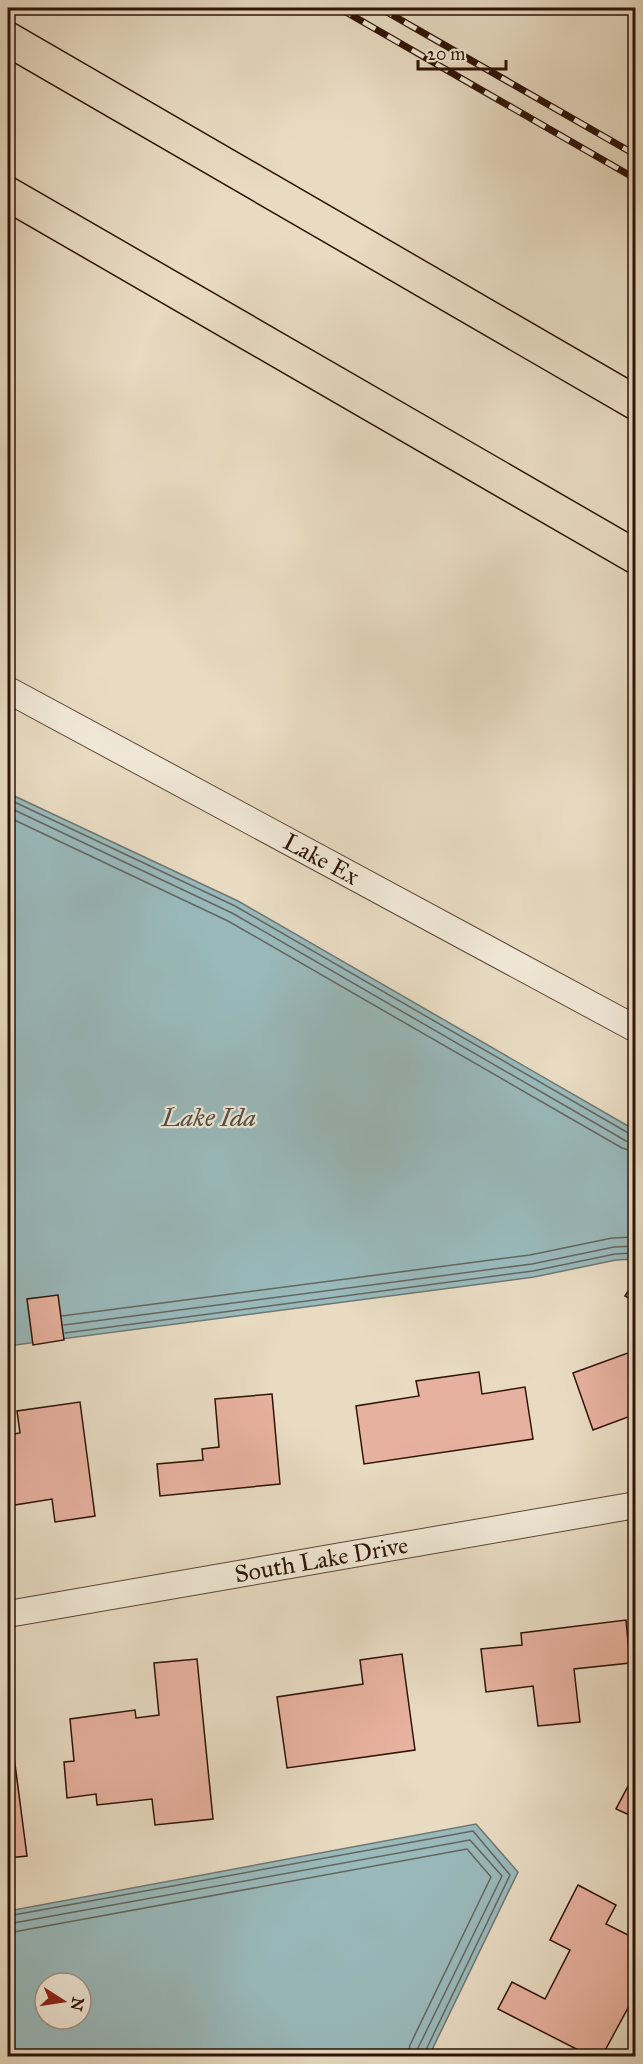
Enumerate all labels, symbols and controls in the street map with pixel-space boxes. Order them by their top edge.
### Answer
scale bar [418,33,506,71]
text: 20 m [427,43,465,65]
street label: Lake Ex [278,826,365,892]
water label: Lake Ida [161,1101,256,1133]
street label: South Lake Drive [232,1530,410,1589]
north arrow [33,1971,93,2031]
text: N [66,1995,88,2013]

